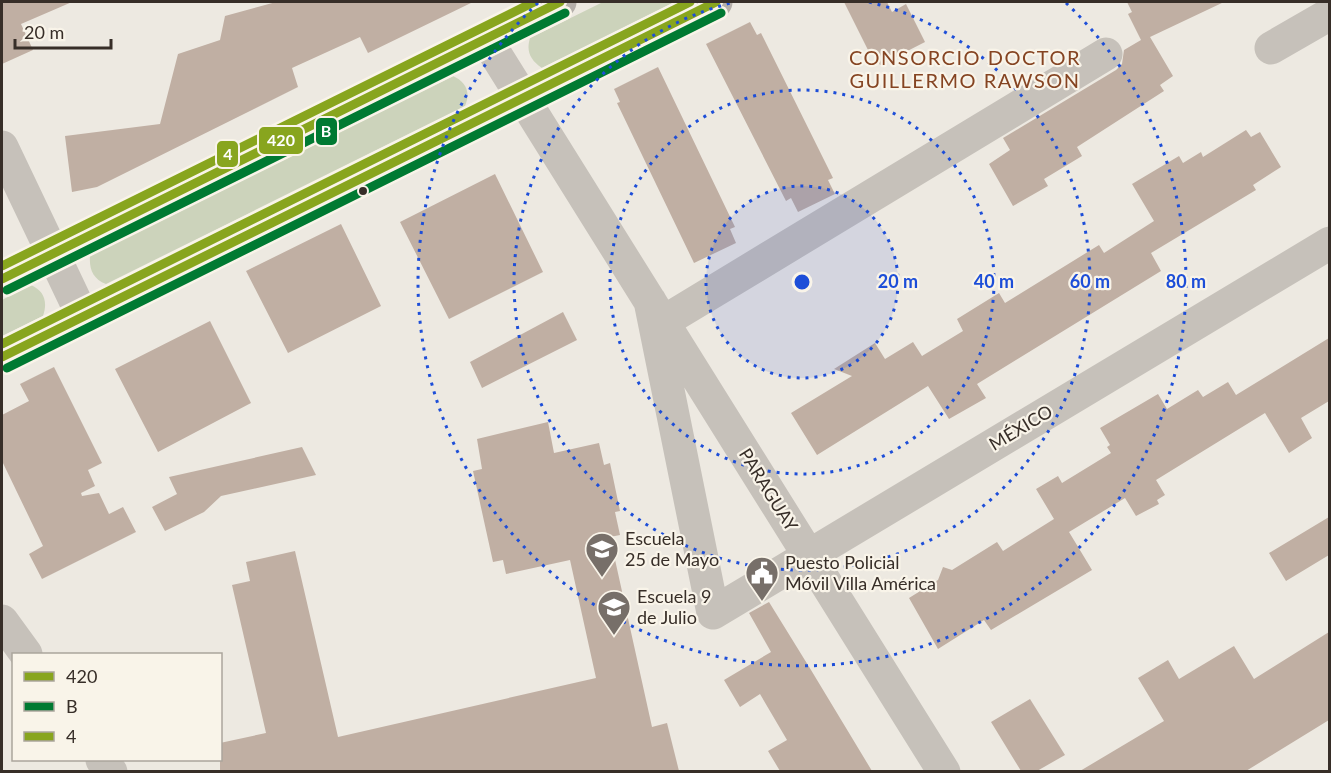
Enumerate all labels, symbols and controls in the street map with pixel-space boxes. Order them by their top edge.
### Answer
scale bar [15,12,111,50]
text: 20 m [24,21,64,43]
district label: CONSORCIO DOCTOR GUILLERMO RAWSON [849,45,1081,92]
line badge: B [315,117,338,146]
text: B [321,121,331,140]
line badge: 420 [258,126,304,155]
text: 420 [267,130,295,149]
line badge: 4 [216,140,239,168]
text: 4 [223,144,233,163]
unlabelled marker [357,185,369,197]
text: 20 m [878,270,918,292]
text: 40 m [974,270,1014,292]
text: 60 m [1070,270,1110,292]
text: 80 m [1166,270,1206,292]
centre of rings [792,272,812,292]
street label: MÉXICO [985,400,1056,455]
street label: PARAGUAY [735,444,803,536]
place label: Escuela 25 de Mayo [625,527,719,570]
school or university icon: Escuela 25 de Mayo [584,531,620,578]
place label: Puesto Policial Móvil Villa América [785,551,936,594]
public building icon: Puesto Policial Móvil Villa América [744,555,780,602]
place label: Escuela 9 de Julio [637,585,711,628]
school or university icon: Escuela 9 de Julio [596,589,632,636]
legend [12,653,222,761]
text: 420 [66,665,97,687]
text: B [66,695,78,717]
text: 4 [66,725,76,747]

